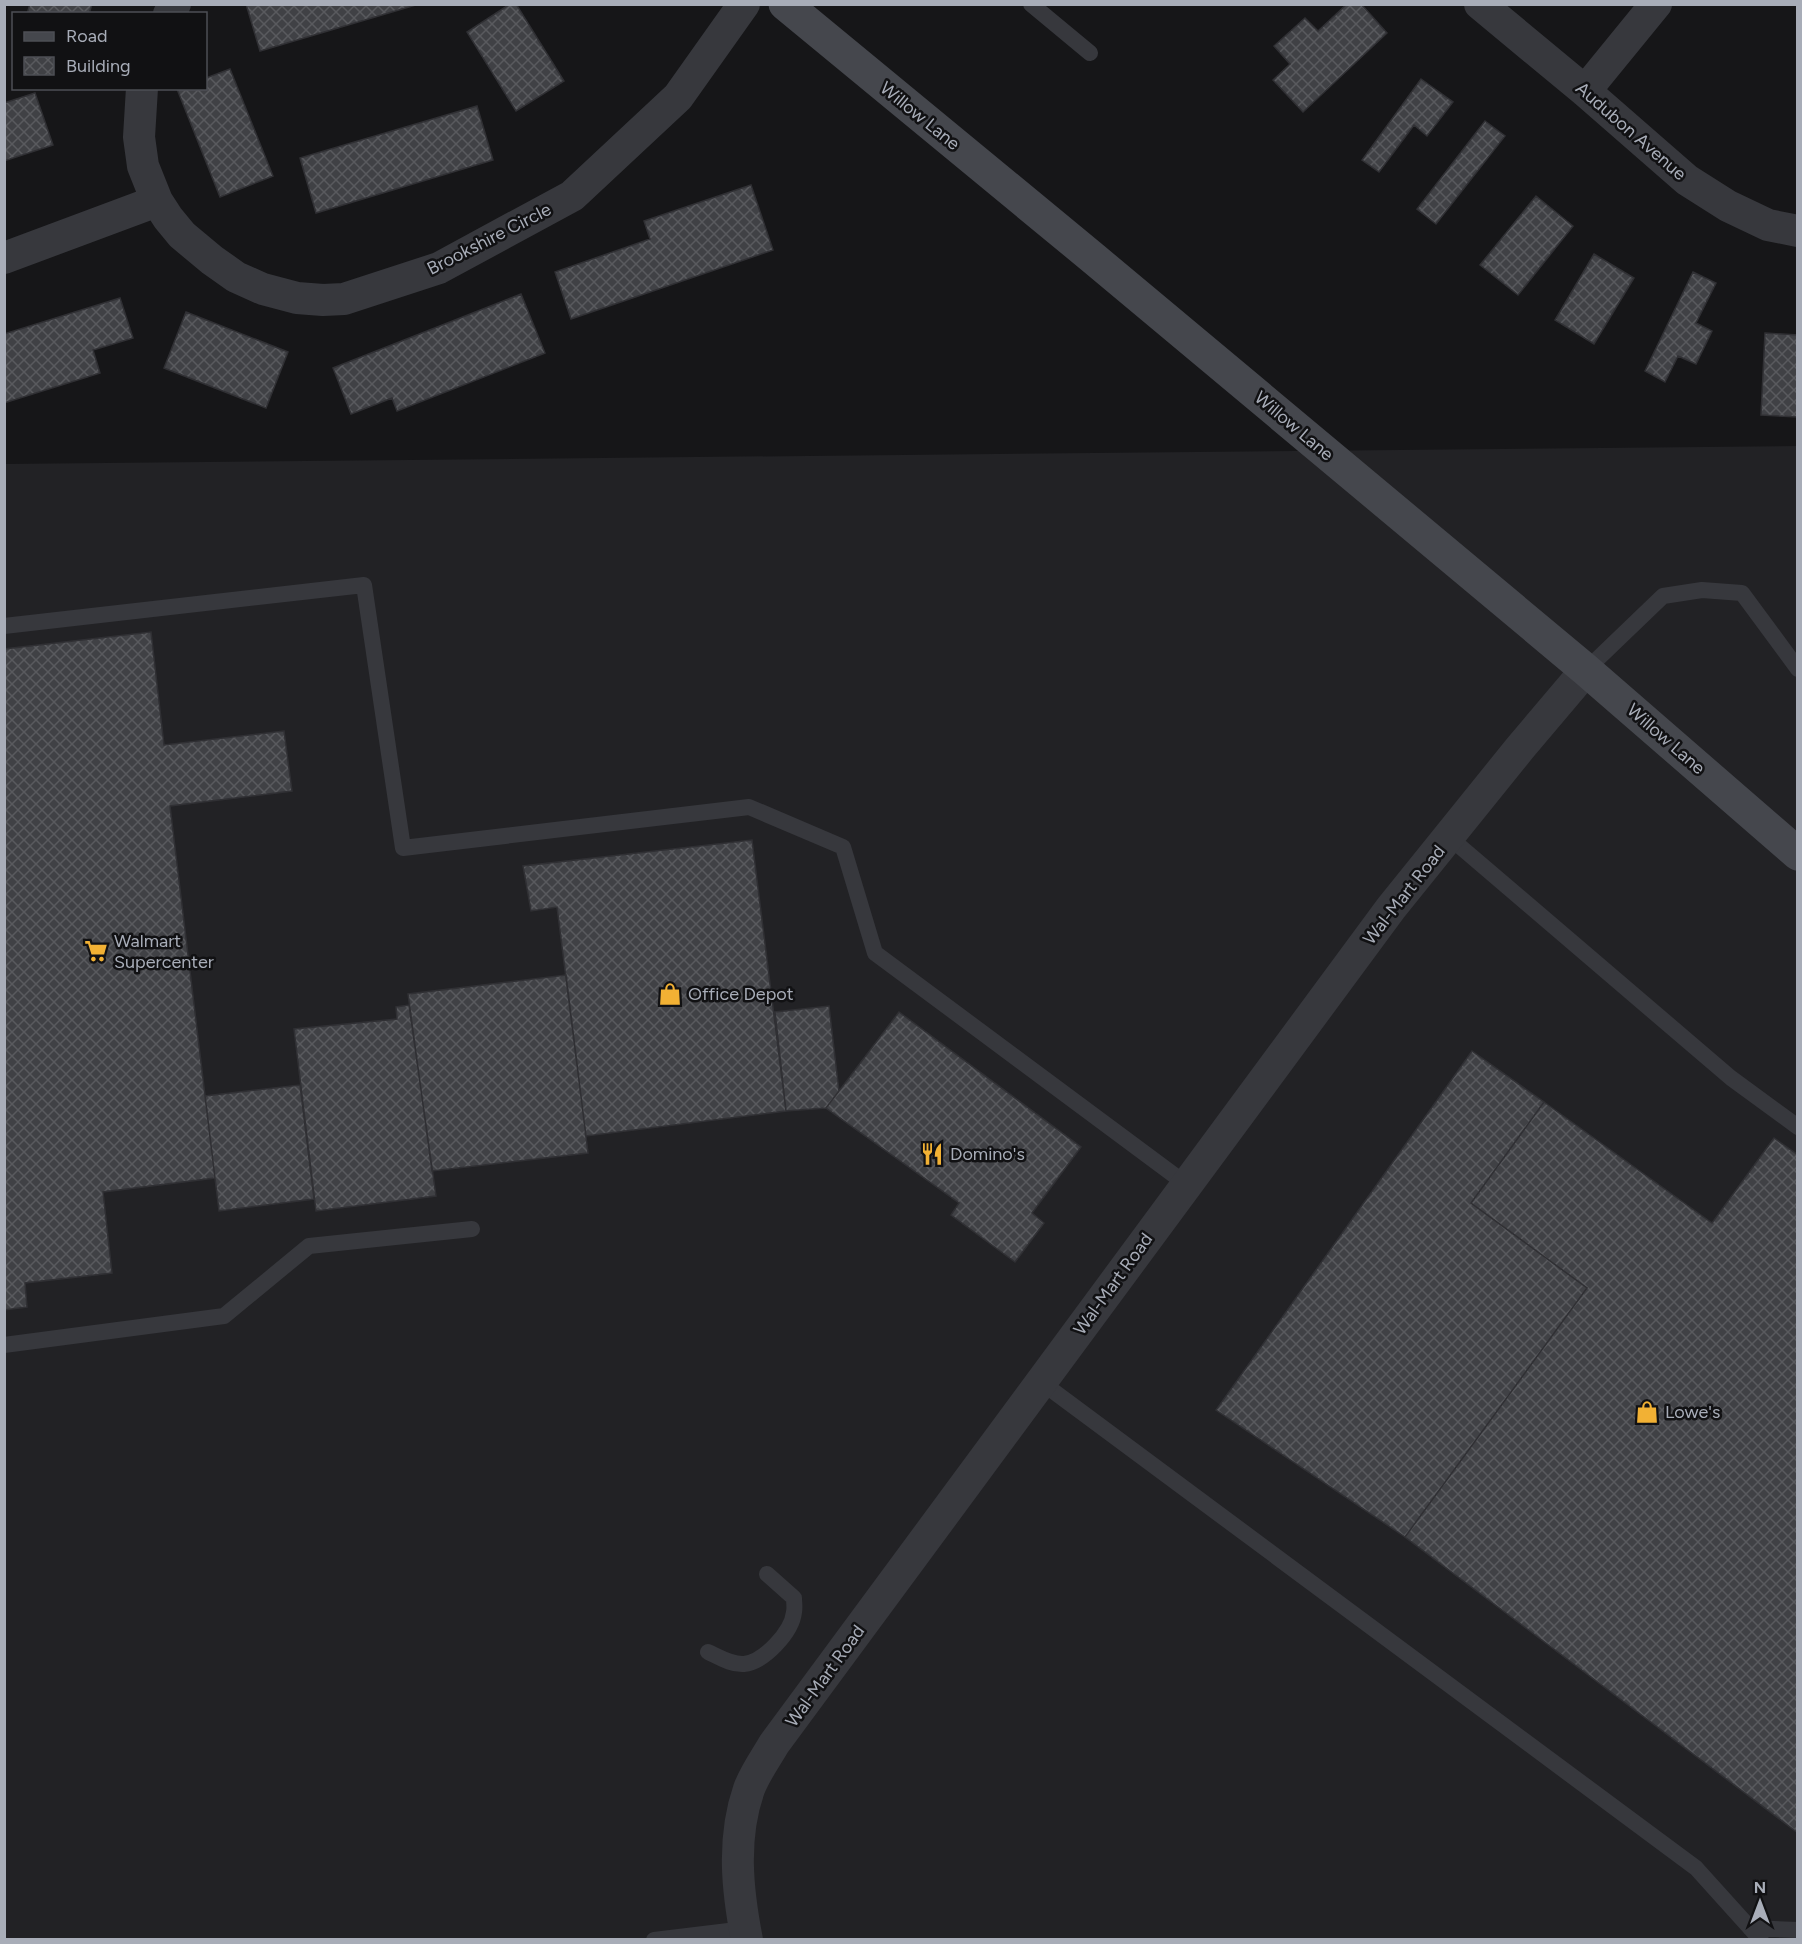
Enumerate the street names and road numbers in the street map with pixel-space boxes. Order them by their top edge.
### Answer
street label: Willow Lane [876,77,965,155]
street label: Audubon Avenue [1571,77,1691,185]
street label: Brookshire Circle [423,198,555,280]
street label: Willow Lane [1250,387,1338,466]
street label: Willow Lane [1622,699,1710,779]
street label: Wal-Mart Road [1358,841,1450,949]
street label: Wal-Mart Road [1069,1229,1157,1339]
street label: Wal-Mart Road [781,1621,869,1731]

